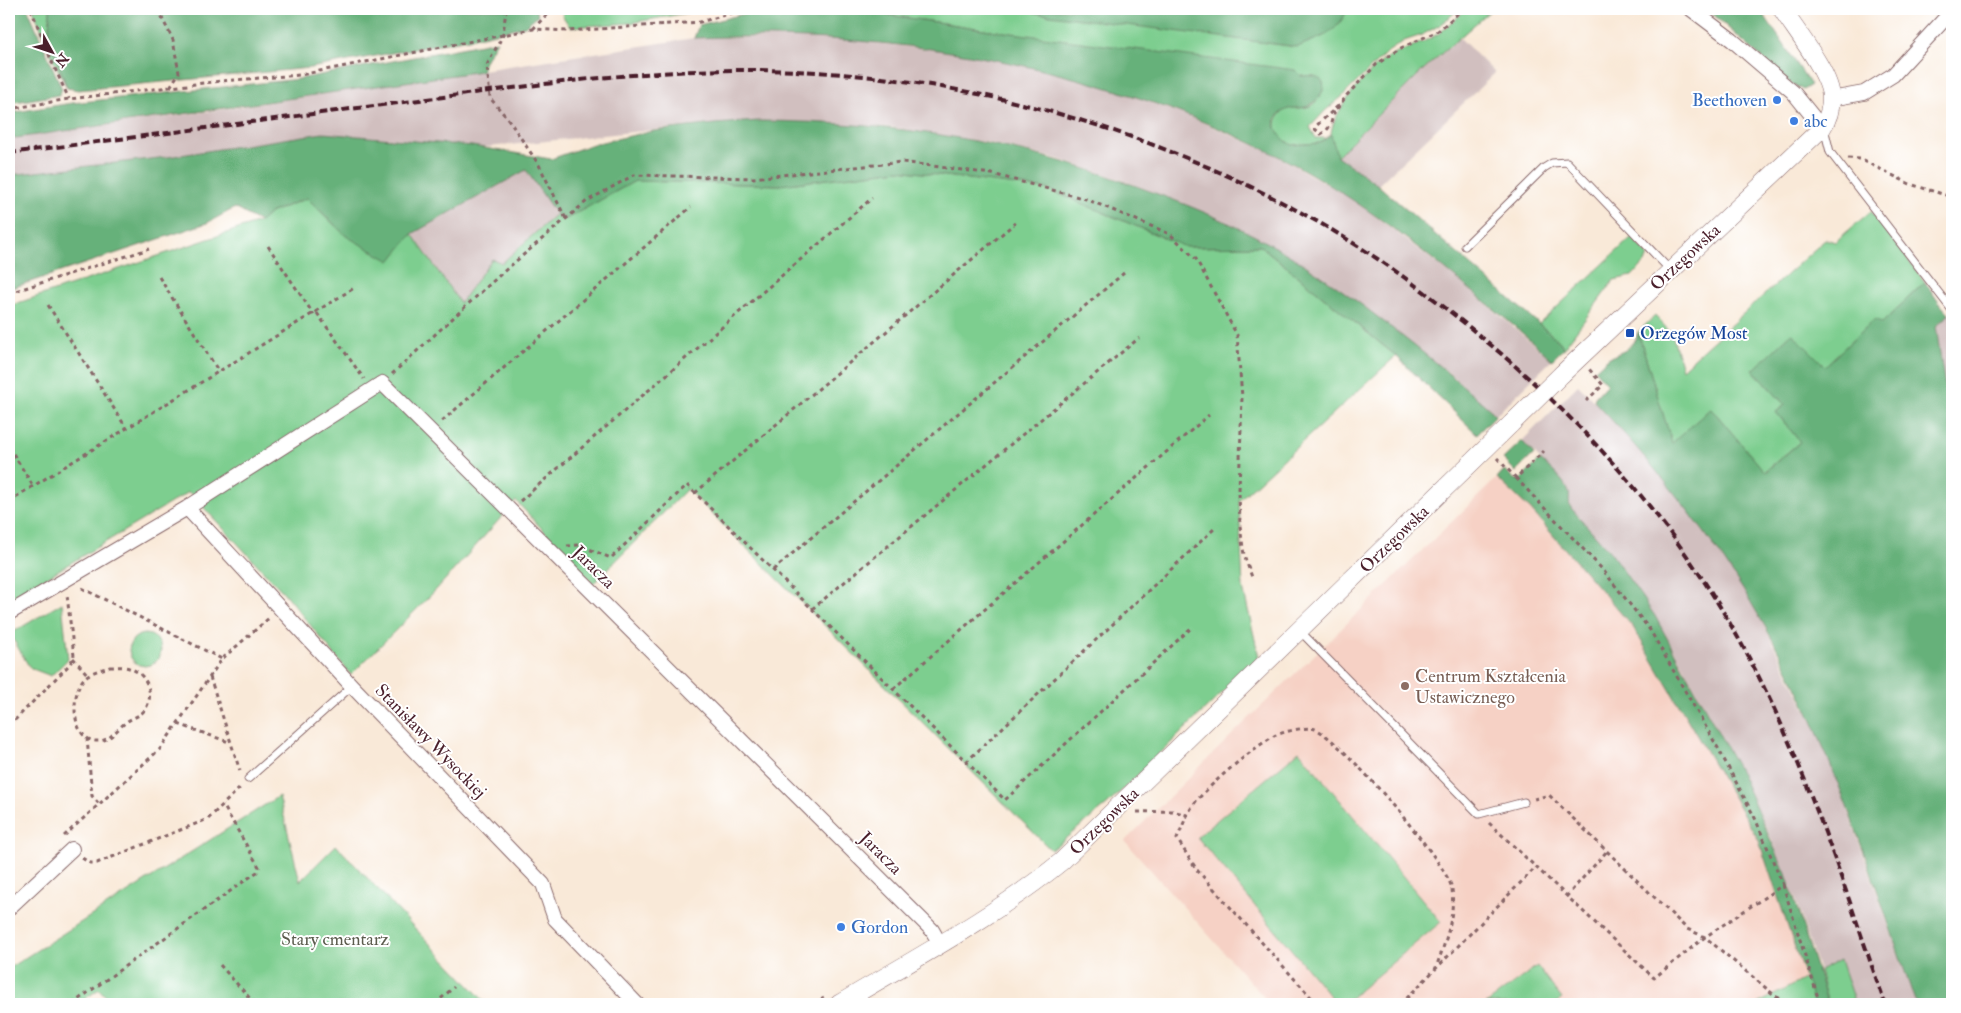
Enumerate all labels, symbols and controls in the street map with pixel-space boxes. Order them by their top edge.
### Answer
north arrow [28,28,78,78]
text: N [51,49,73,71]
place label: Beethoven [1692,89,1767,112]
marker: Beethoven [1771,94,1783,106]
place label: abc [1804,110,1828,133]
marker: abc [1788,115,1800,127]
street label: Orzegowska [1645,218,1726,296]
place label: Orzegów Most [1640,322,1748,345]
marker: Orzegów Most [1624,327,1636,339]
street label: Orzegowska [1355,500,1434,578]
street label: Jaracza [567,540,621,594]
place label: Centrum Kształcenia Ustawicznego [1415,665,1567,709]
street label: Stanisławy Wysockiej [370,679,491,804]
marker: Centrum Kształcenia Ustawicznego [1399,680,1411,692]
street label: Orzegowska [1065,782,1144,860]
street label: Jaracza [854,826,908,880]
place label: Gordon [851,916,908,939]
marker: Gordon [835,921,847,933]
park label: Stary cmentarz [281,928,389,951]

